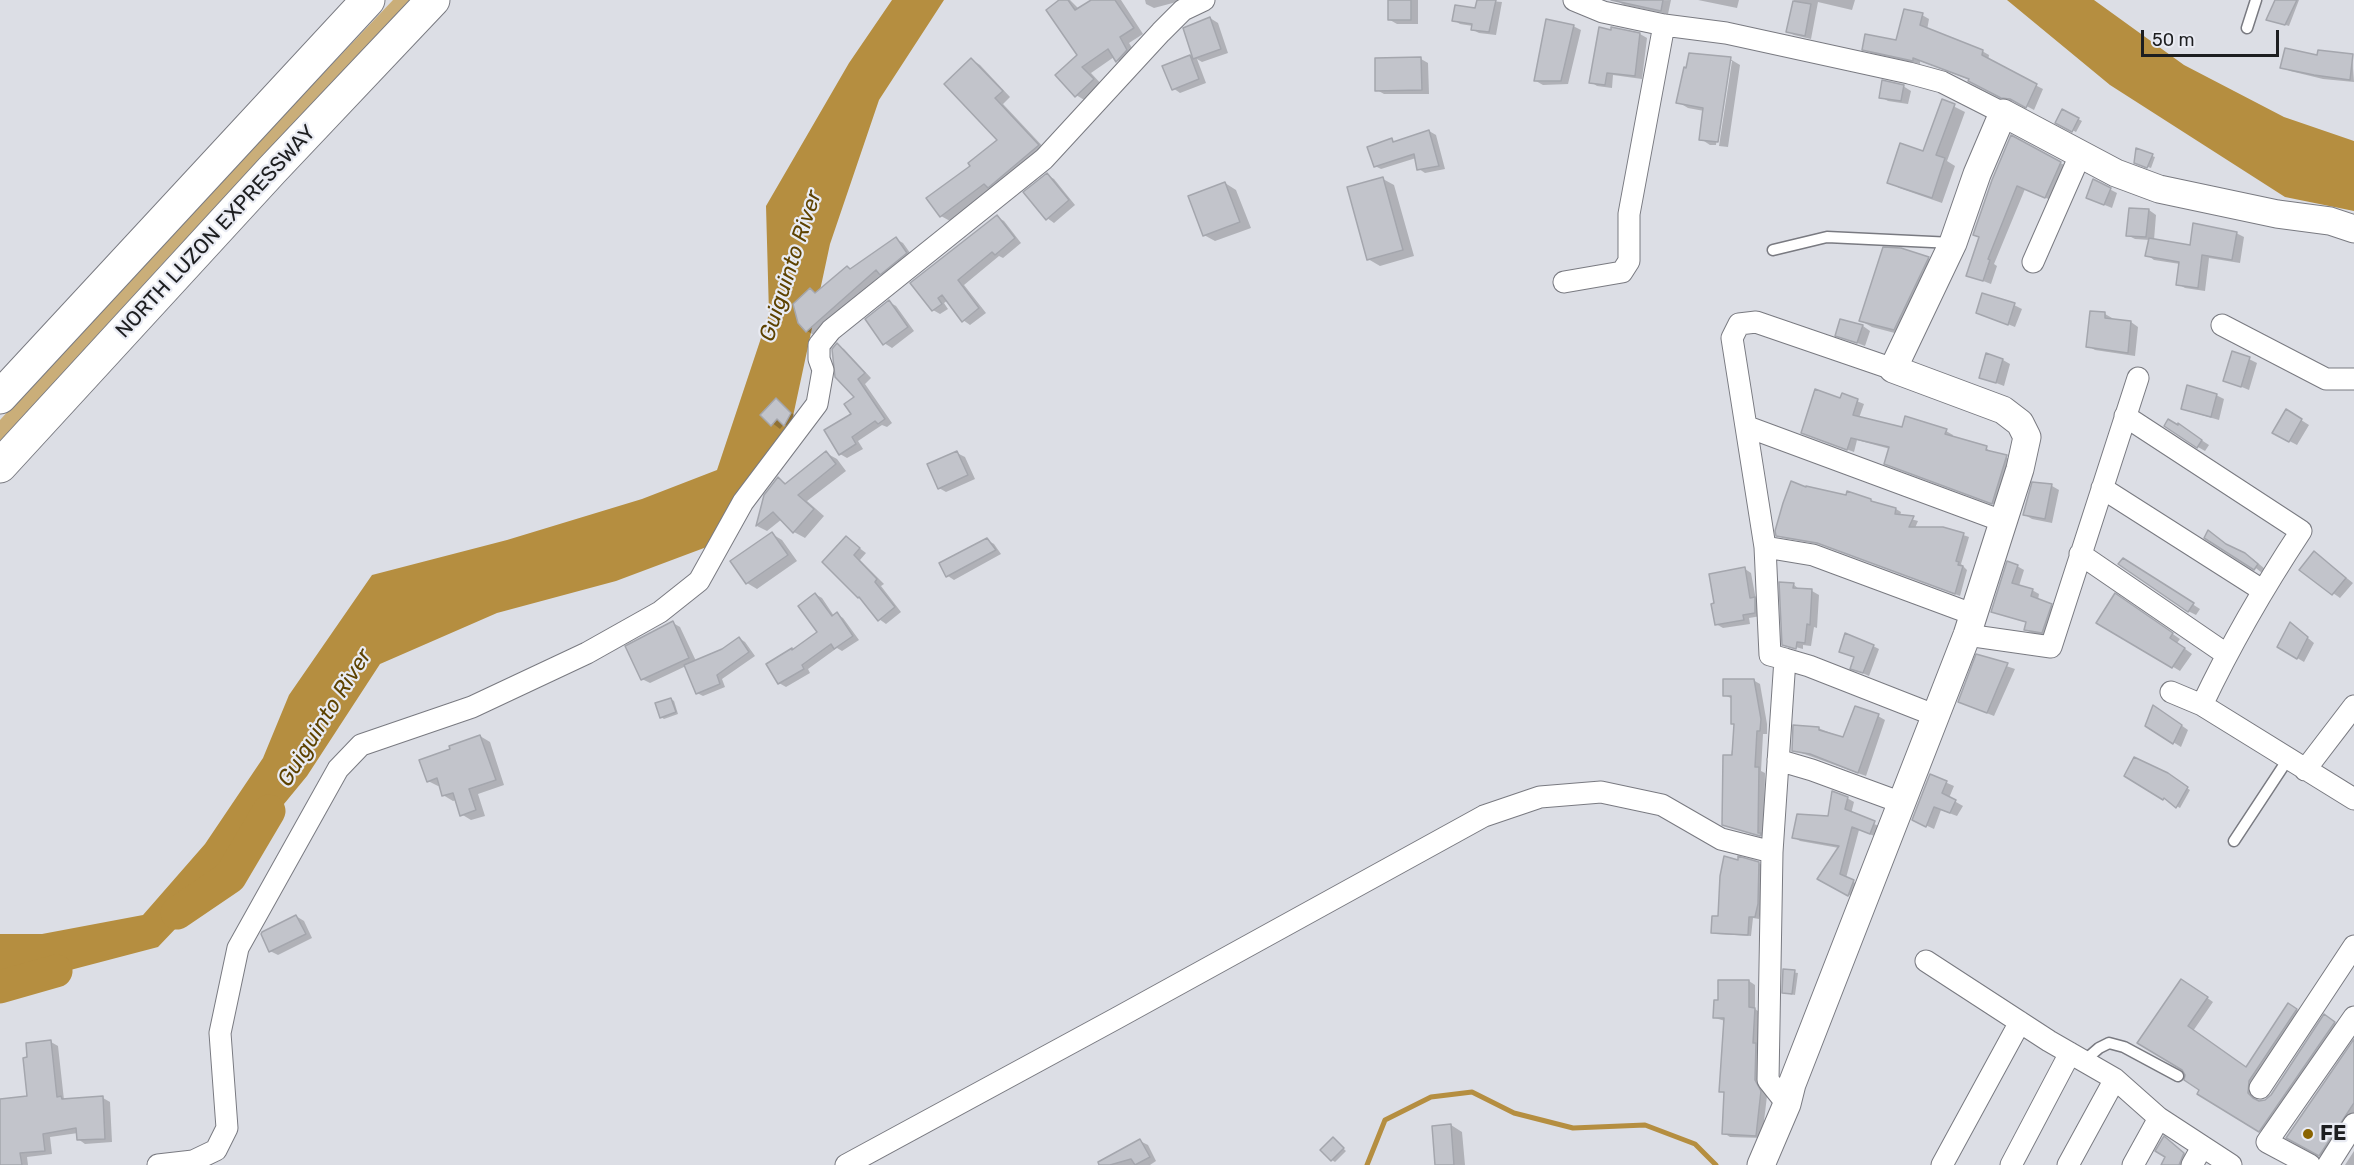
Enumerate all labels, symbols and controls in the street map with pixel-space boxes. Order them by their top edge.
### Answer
scale bar [2144,18,2282,56]
text: 50 m [2152,29,2195,51]
street label: NORTH LUZON EXPRESSWAY [111,120,321,344]
water label: Guiguinto River [754,187,828,345]
water label: Guiguinto River [272,644,378,792]
place label: FE [2320,1121,2346,1147]
marker: FE [2301,1127,2315,1141]

